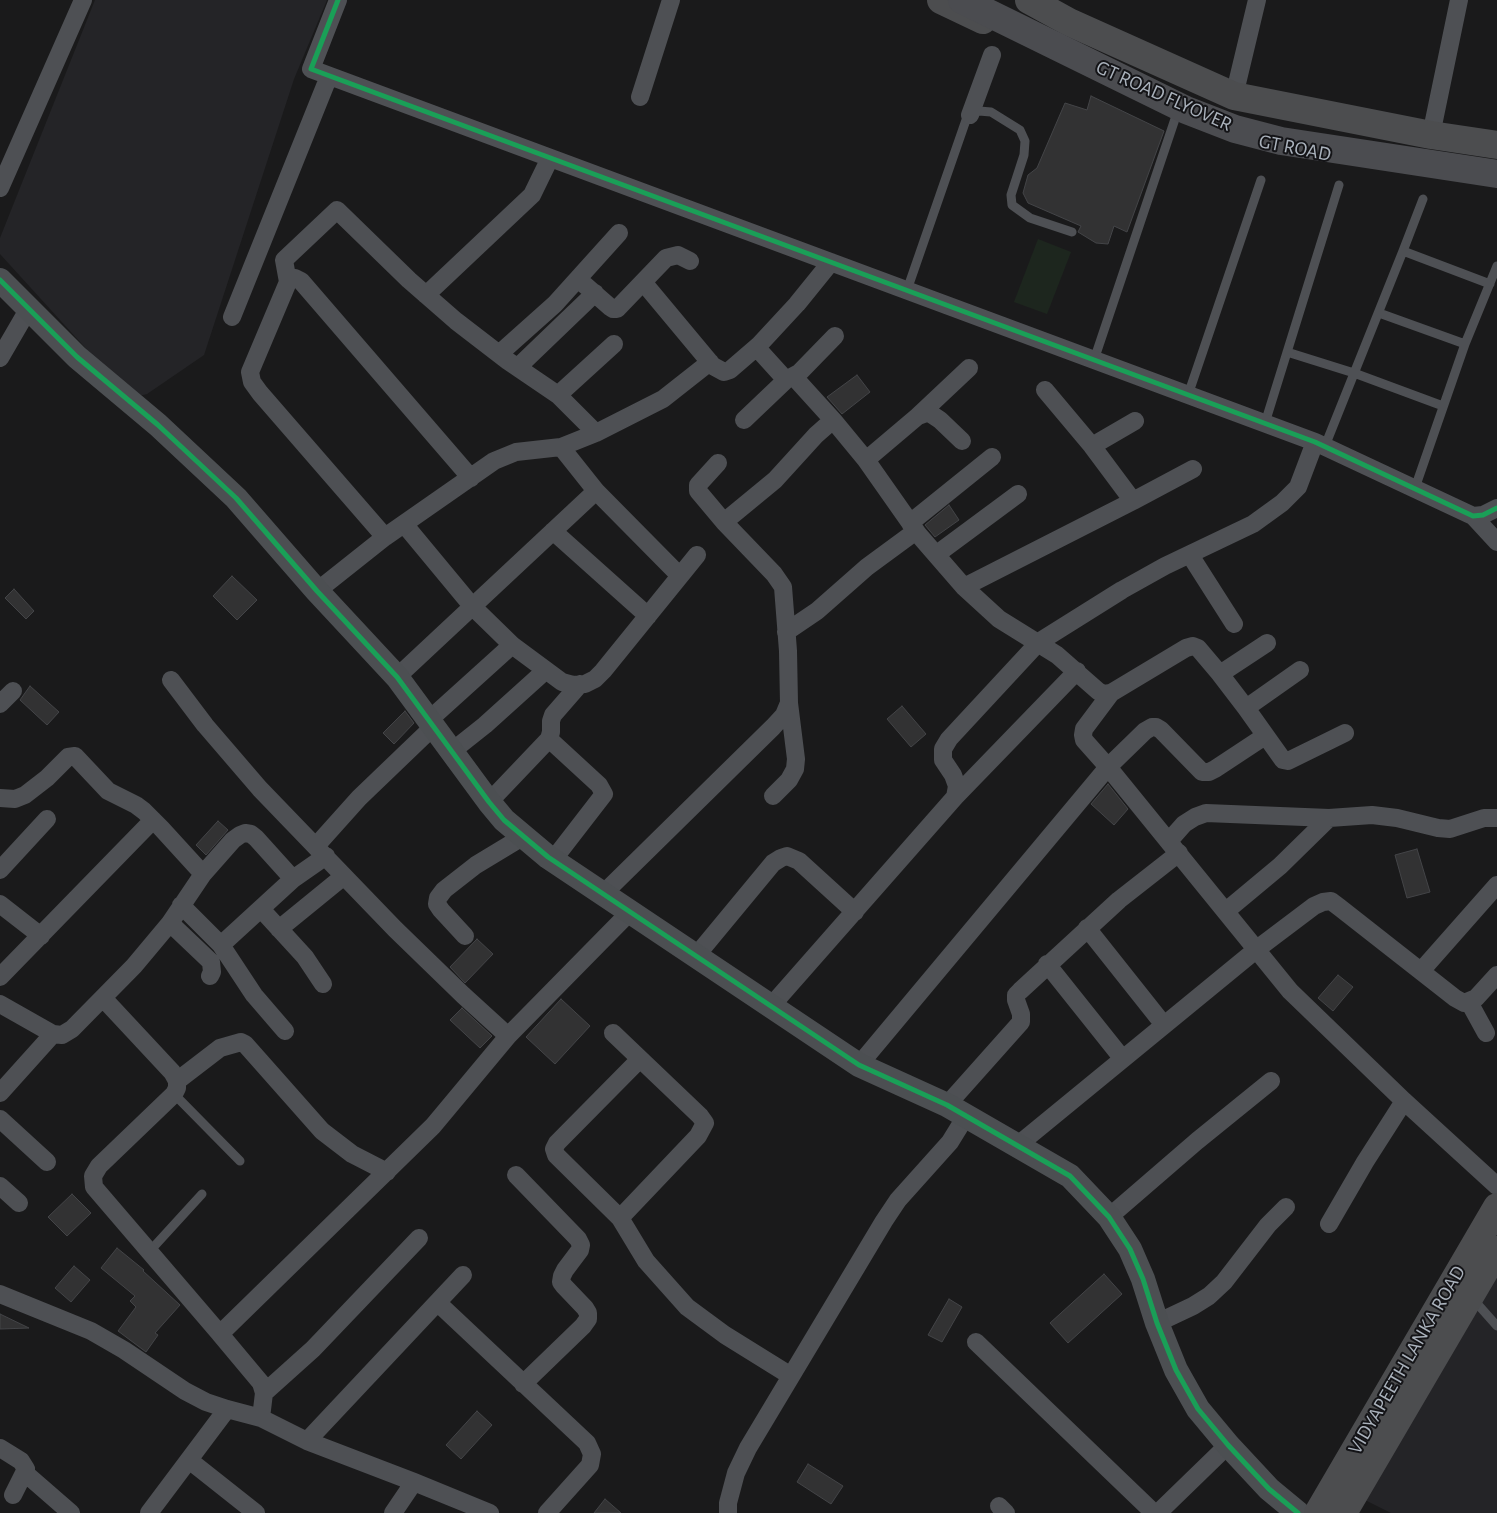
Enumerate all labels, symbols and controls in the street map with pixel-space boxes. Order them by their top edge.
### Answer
street label: GT ROAD FLYOVER [1092,55,1236,137]
street label: GT ROAD [1257,129,1333,167]
street label: VIDYAPEETH LANKA ROAD [1343,1261,1471,1459]

